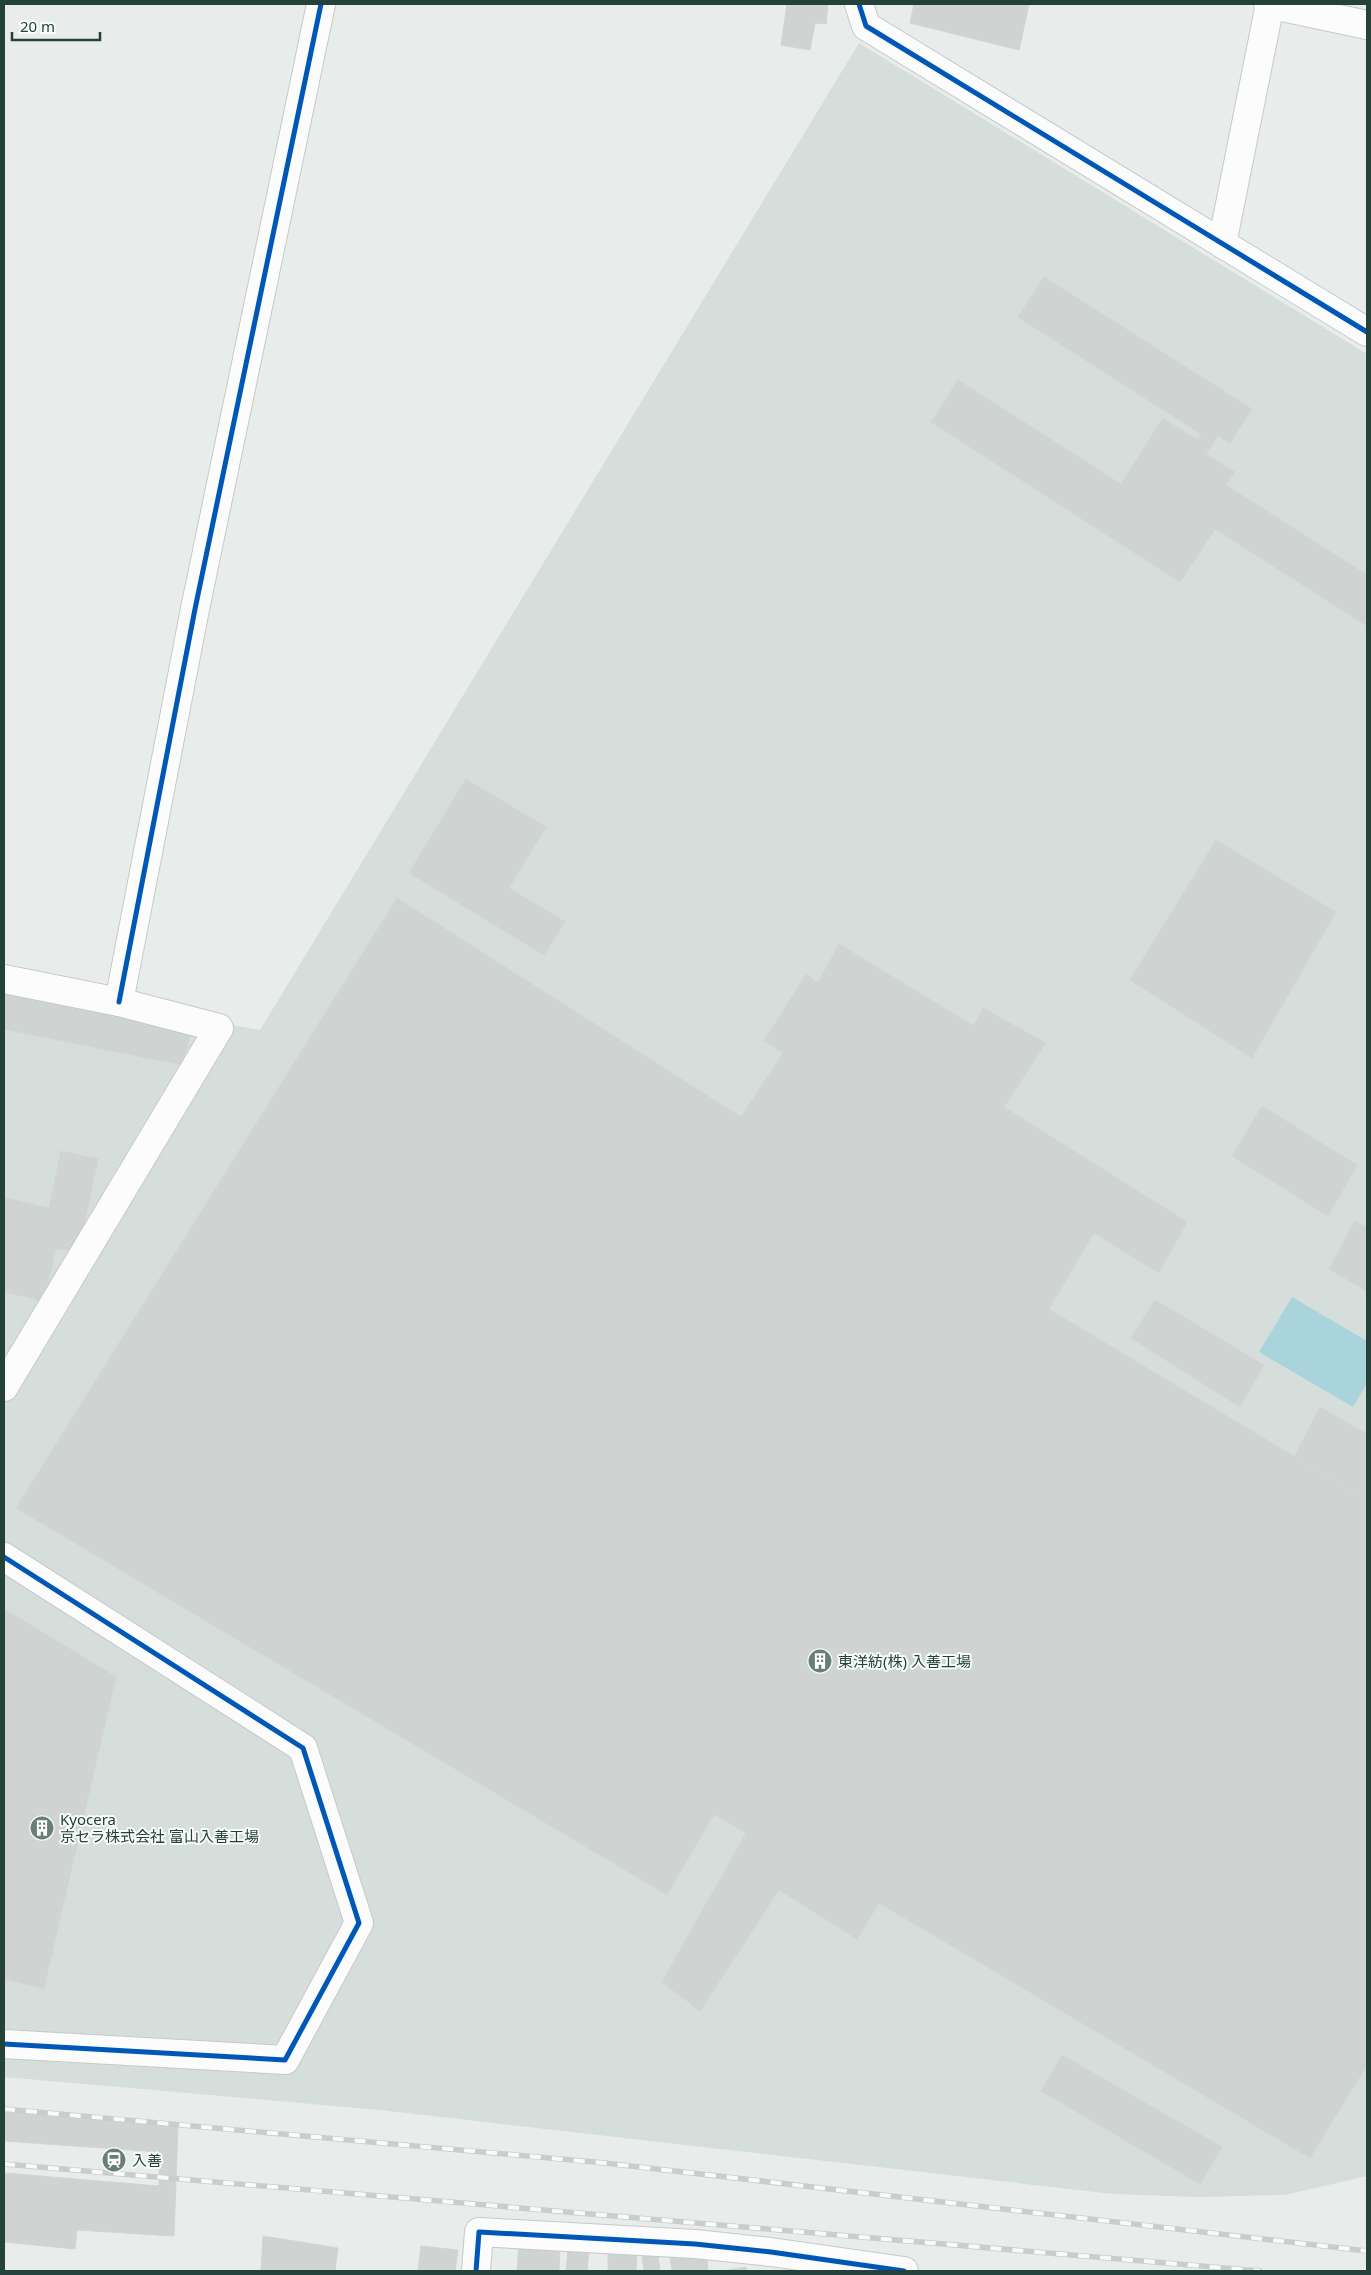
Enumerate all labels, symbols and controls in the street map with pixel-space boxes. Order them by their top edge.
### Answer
scale bar [12,10,100,42]
text: 20 m [20,16,55,36]
building icon: 東洋紡(株) 入善工場 [807,1648,833,1674]
place label: 東洋紡(株) 入善工場 [838,1651,971,1671]
place label: Kyocera 京セラ株式会社 富山入善工場 [60,1809,259,1846]
building icon: Kyocera 京セラ株式会社 富山入善工場 [29,1815,55,1841]
station icon: 入善 [101,2147,127,2173]
place label: 入善 [132,2150,162,2170]

